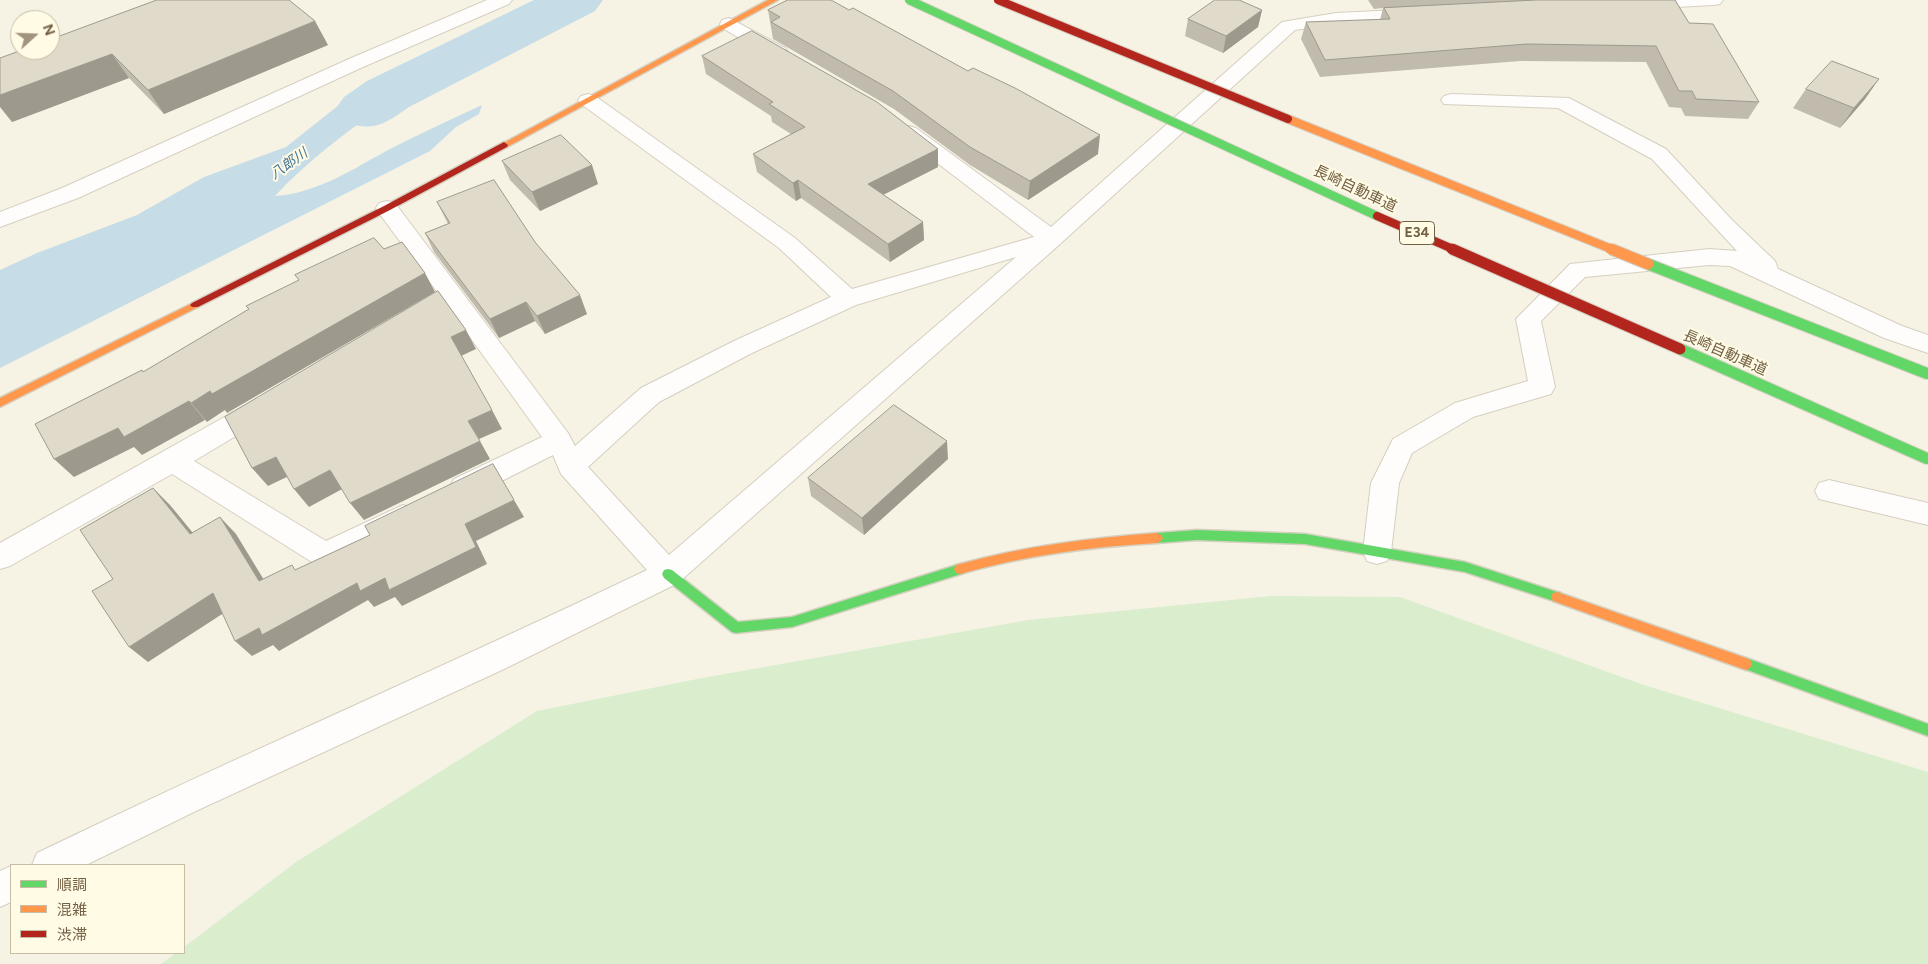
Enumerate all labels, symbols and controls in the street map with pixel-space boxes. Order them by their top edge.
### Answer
north arrow [10,10,60,60]
text: N [39,22,58,38]
water label: 八郎川 [267,145,311,183]
street label: 長崎自動車道 [1310,162,1400,216]
road number: E34 [1400,222,1434,244]
street label: 長崎自動車道 [1680,326,1770,380]
legend [10,864,185,954]
text: 順調 [57,876,87,894]
text: 混雑 [57,901,87,919]
text: 渋滞 [57,926,87,944]

